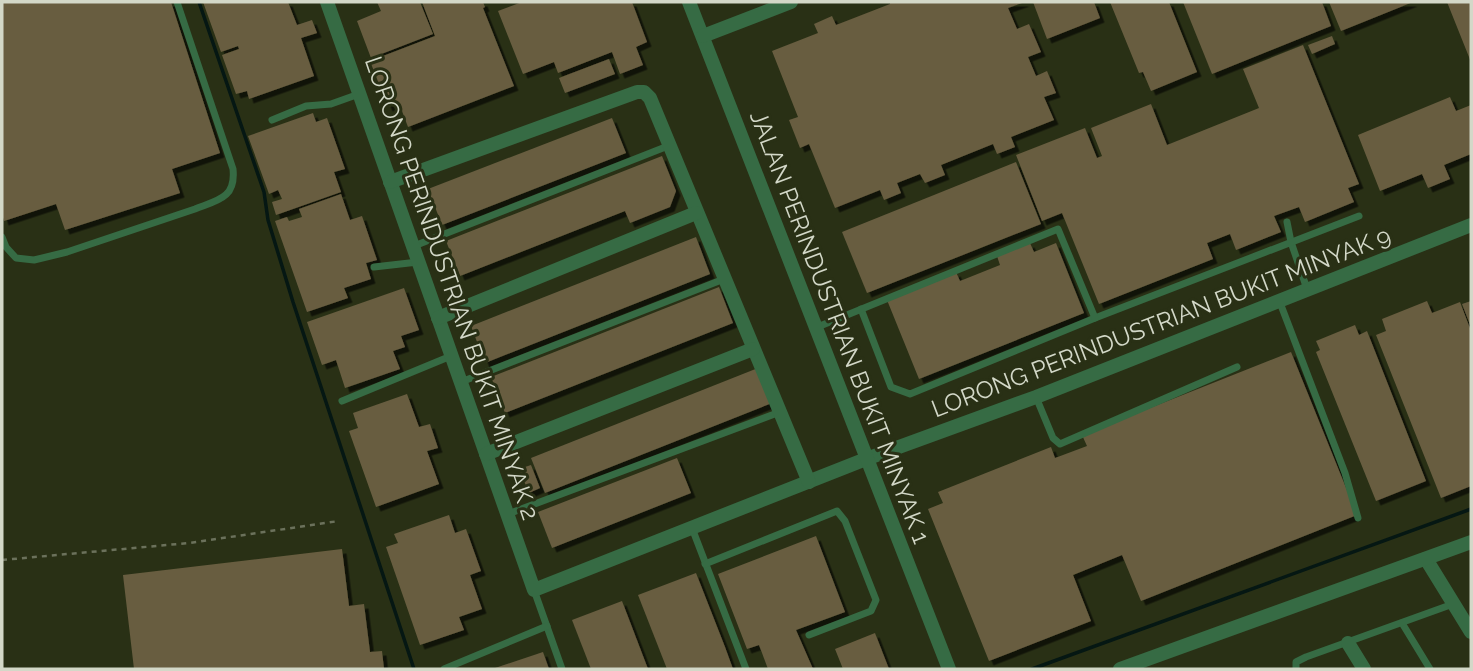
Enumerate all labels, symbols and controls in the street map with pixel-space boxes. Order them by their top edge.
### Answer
street label: LORONG PERINDUSTRIAN BUKIT MINYAK 2 [359,52,545,524]
street label: JALAN PERINDUSTRIAN BUKIT MINYAK 1 [744,106,936,548]
street label: LORONG PERINDUSTRIAN BUKIT MINYAK 9 [927,221,1395,423]

